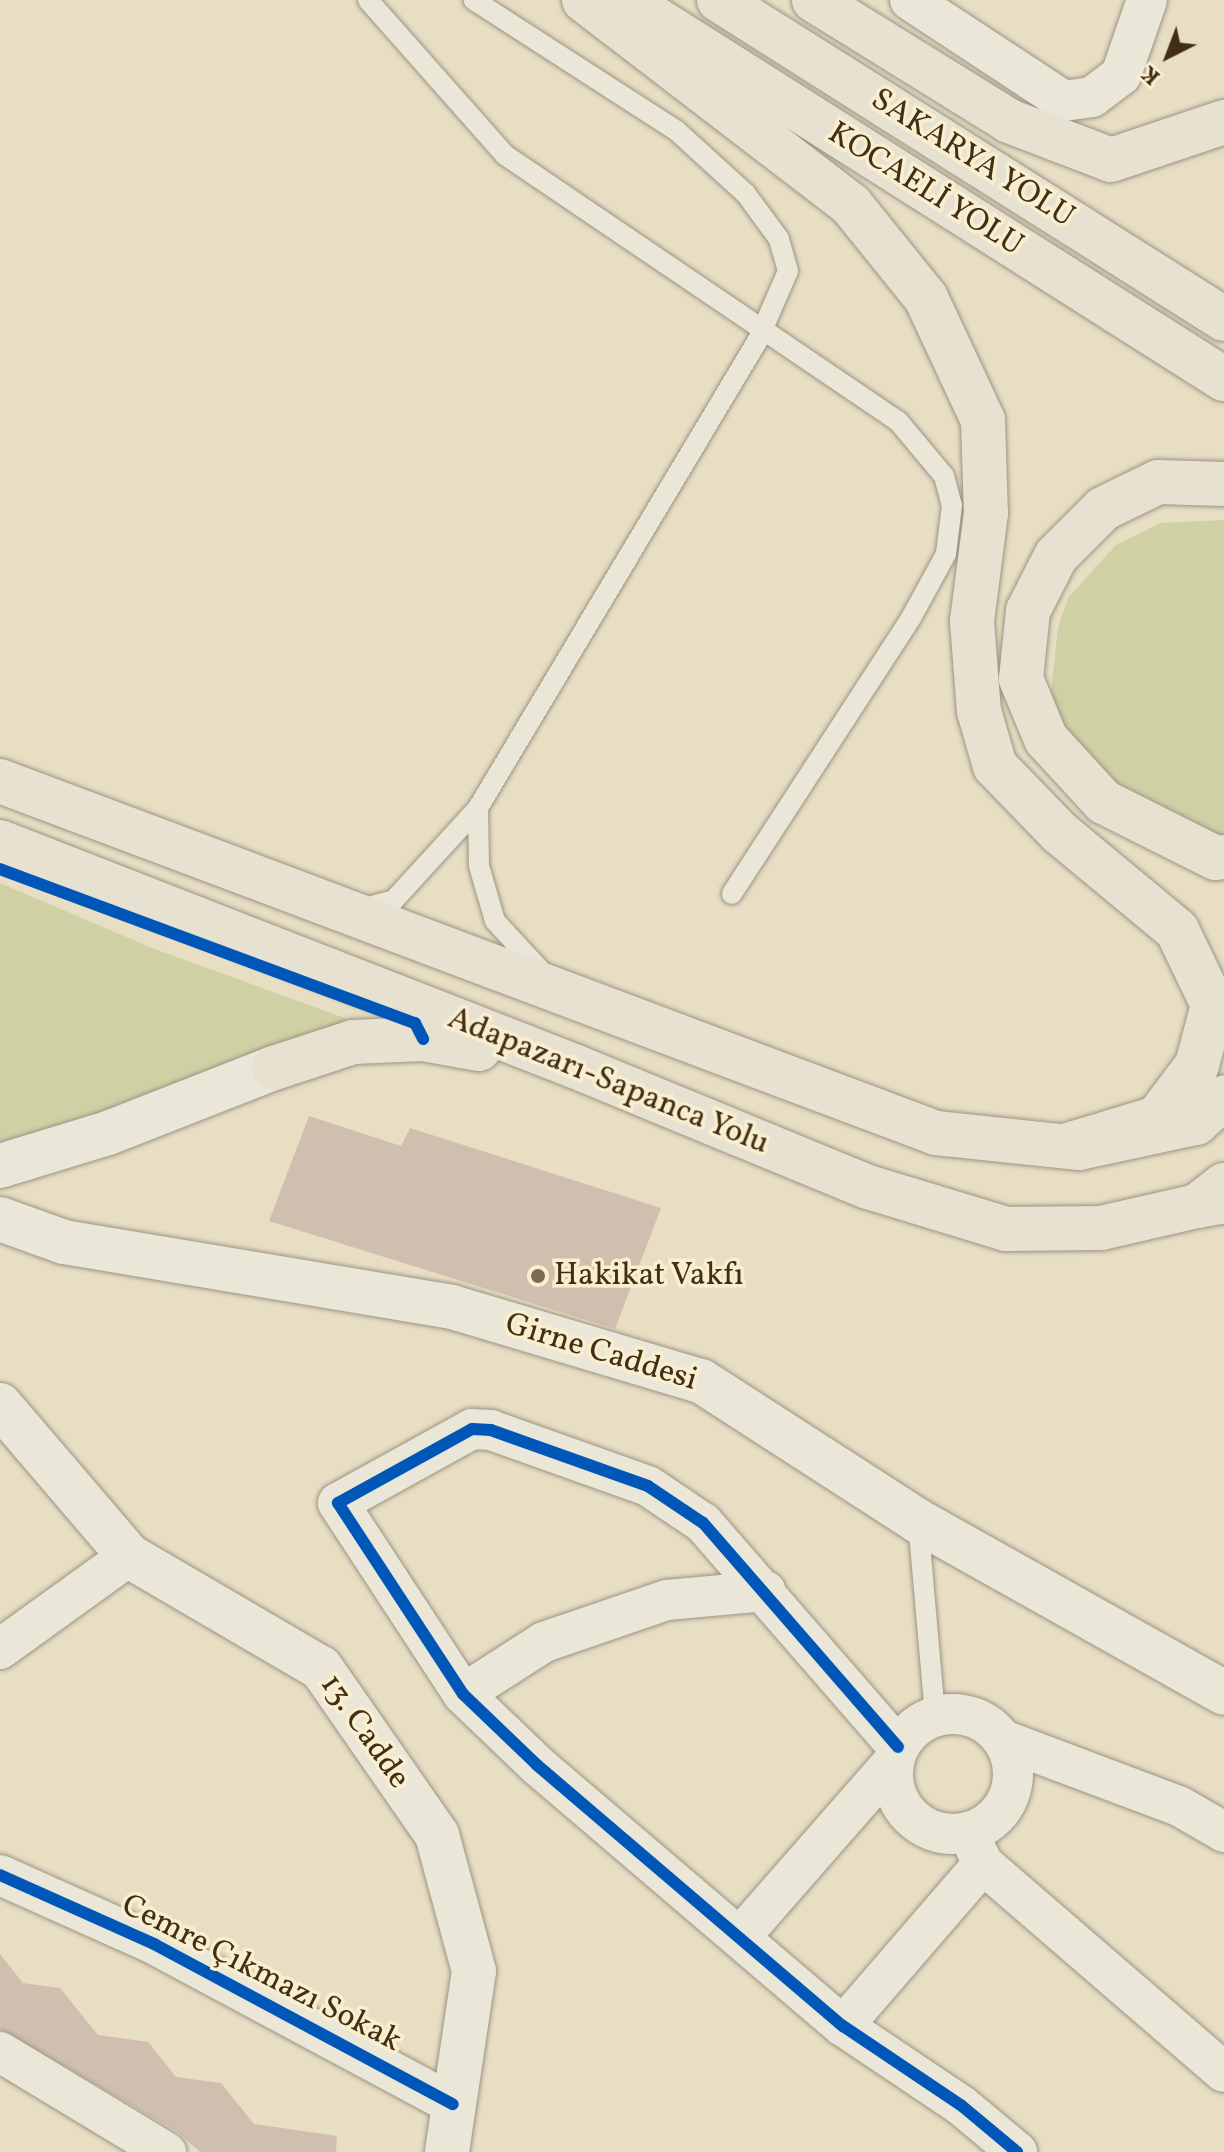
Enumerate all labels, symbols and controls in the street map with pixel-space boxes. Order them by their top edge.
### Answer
north arrow [1128,16,1208,96]
text: K [1135,57,1168,91]
street label: SAKARYA YOLU [863,81,1081,237]
street label: KOCAELİ YOLU [820,114,1030,266]
street label: Adapazarı-Sapanca Yolu [441,1000,775,1164]
place label: Hakikat Vakfı [554,1257,745,1295]
marker: Hakikat Vakfı [529,1267,547,1285]
street label: Girne Caddesi [500,1306,702,1400]
street label: 13. Cadde [311,1667,417,1797]
street label: Cemre Çıkmazı Sokak [115,1887,407,2061]

